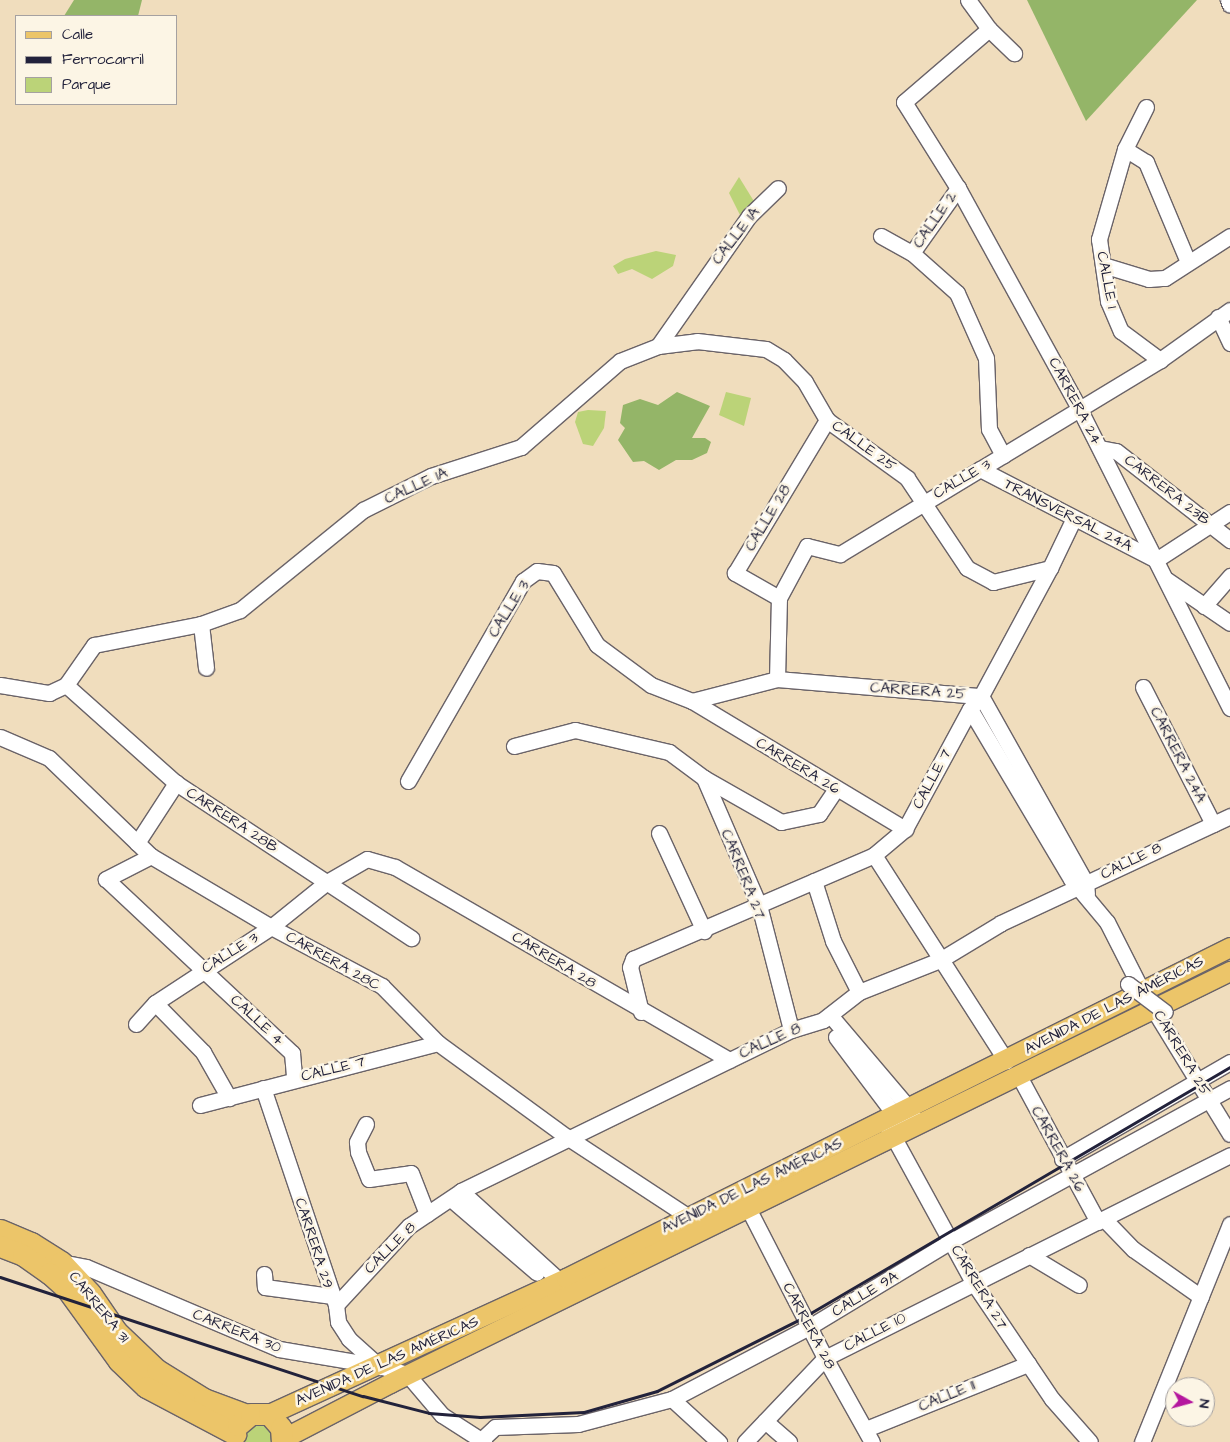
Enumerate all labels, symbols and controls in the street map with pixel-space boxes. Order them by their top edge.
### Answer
legend [15,15,178,105]
text: Calle [62,24,93,45]
text: Ferrocarril [62,49,144,70]
text: Parque [62,74,111,95]
street label: CALLE 2 [909,188,961,252]
street label: CALLE 1A [708,204,764,268]
street label: CALLE 1 [1093,250,1121,310]
street label: CARRERA 24 [1045,355,1105,447]
street label: CALLE 25 [828,417,900,475]
street label: CARRERA 23B [1121,451,1213,529]
street label: CALLE 3 [930,455,994,503]
street label: CALLE 1A [382,464,450,508]
street label: TRANSVERSAL 24A [1001,475,1135,555]
street label: CALLE 28 [741,482,795,554]
street label: CALLE 3 [485,577,533,641]
street label: CARRERA 25 [869,679,967,703]
street label: CARRERA 24A [1146,704,1210,806]
street label: CARRERA 26 [753,734,843,798]
street label: CALLE 7 [909,746,955,812]
street label: CARRERA 28B [183,784,281,856]
street label: CARRERA 27 [717,827,769,921]
street label: CALLE 8 [1098,839,1164,883]
street label: CARRERA 28C [282,927,384,995]
street label: CARRERA 28 [509,928,599,992]
street label: CALLE 3 [198,929,262,977]
street label: AVENIDA DE LAS AMÉRICAS [1021,952,1207,1058]
street label: CALLE 4 [227,991,287,1049]
street label: CARRERA 25 [1150,1007,1214,1099]
street label: CALLE 8 [736,1019,804,1063]
street label: CALLE 7 [299,1052,367,1086]
street label: CARRERA 26 [1027,1103,1089,1195]
street label: AVENIDA DE LAS AMÉRICAS [659,1134,845,1238]
street label: CARRERA 29 [291,1196,337,1290]
street label: CALLE 8 [360,1218,420,1278]
street label: CARRERA 27 [947,1242,1011,1332]
street label: CALLE 9A [829,1267,901,1321]
street label: CARRERA 31 [65,1268,133,1346]
street label: CARRERA 28 [779,1280,839,1372]
street label: CARRERA 30 [190,1305,284,1357]
street label: CALLE 10 [841,1309,909,1355]
street label: AVENIDA DE LAS AMÉRICAS [292,1312,482,1410]
street label: CALLE 11 [916,1376,978,1416]
north arrow [1165,1377,1215,1427]
text: N [1193,1398,1214,1409]

